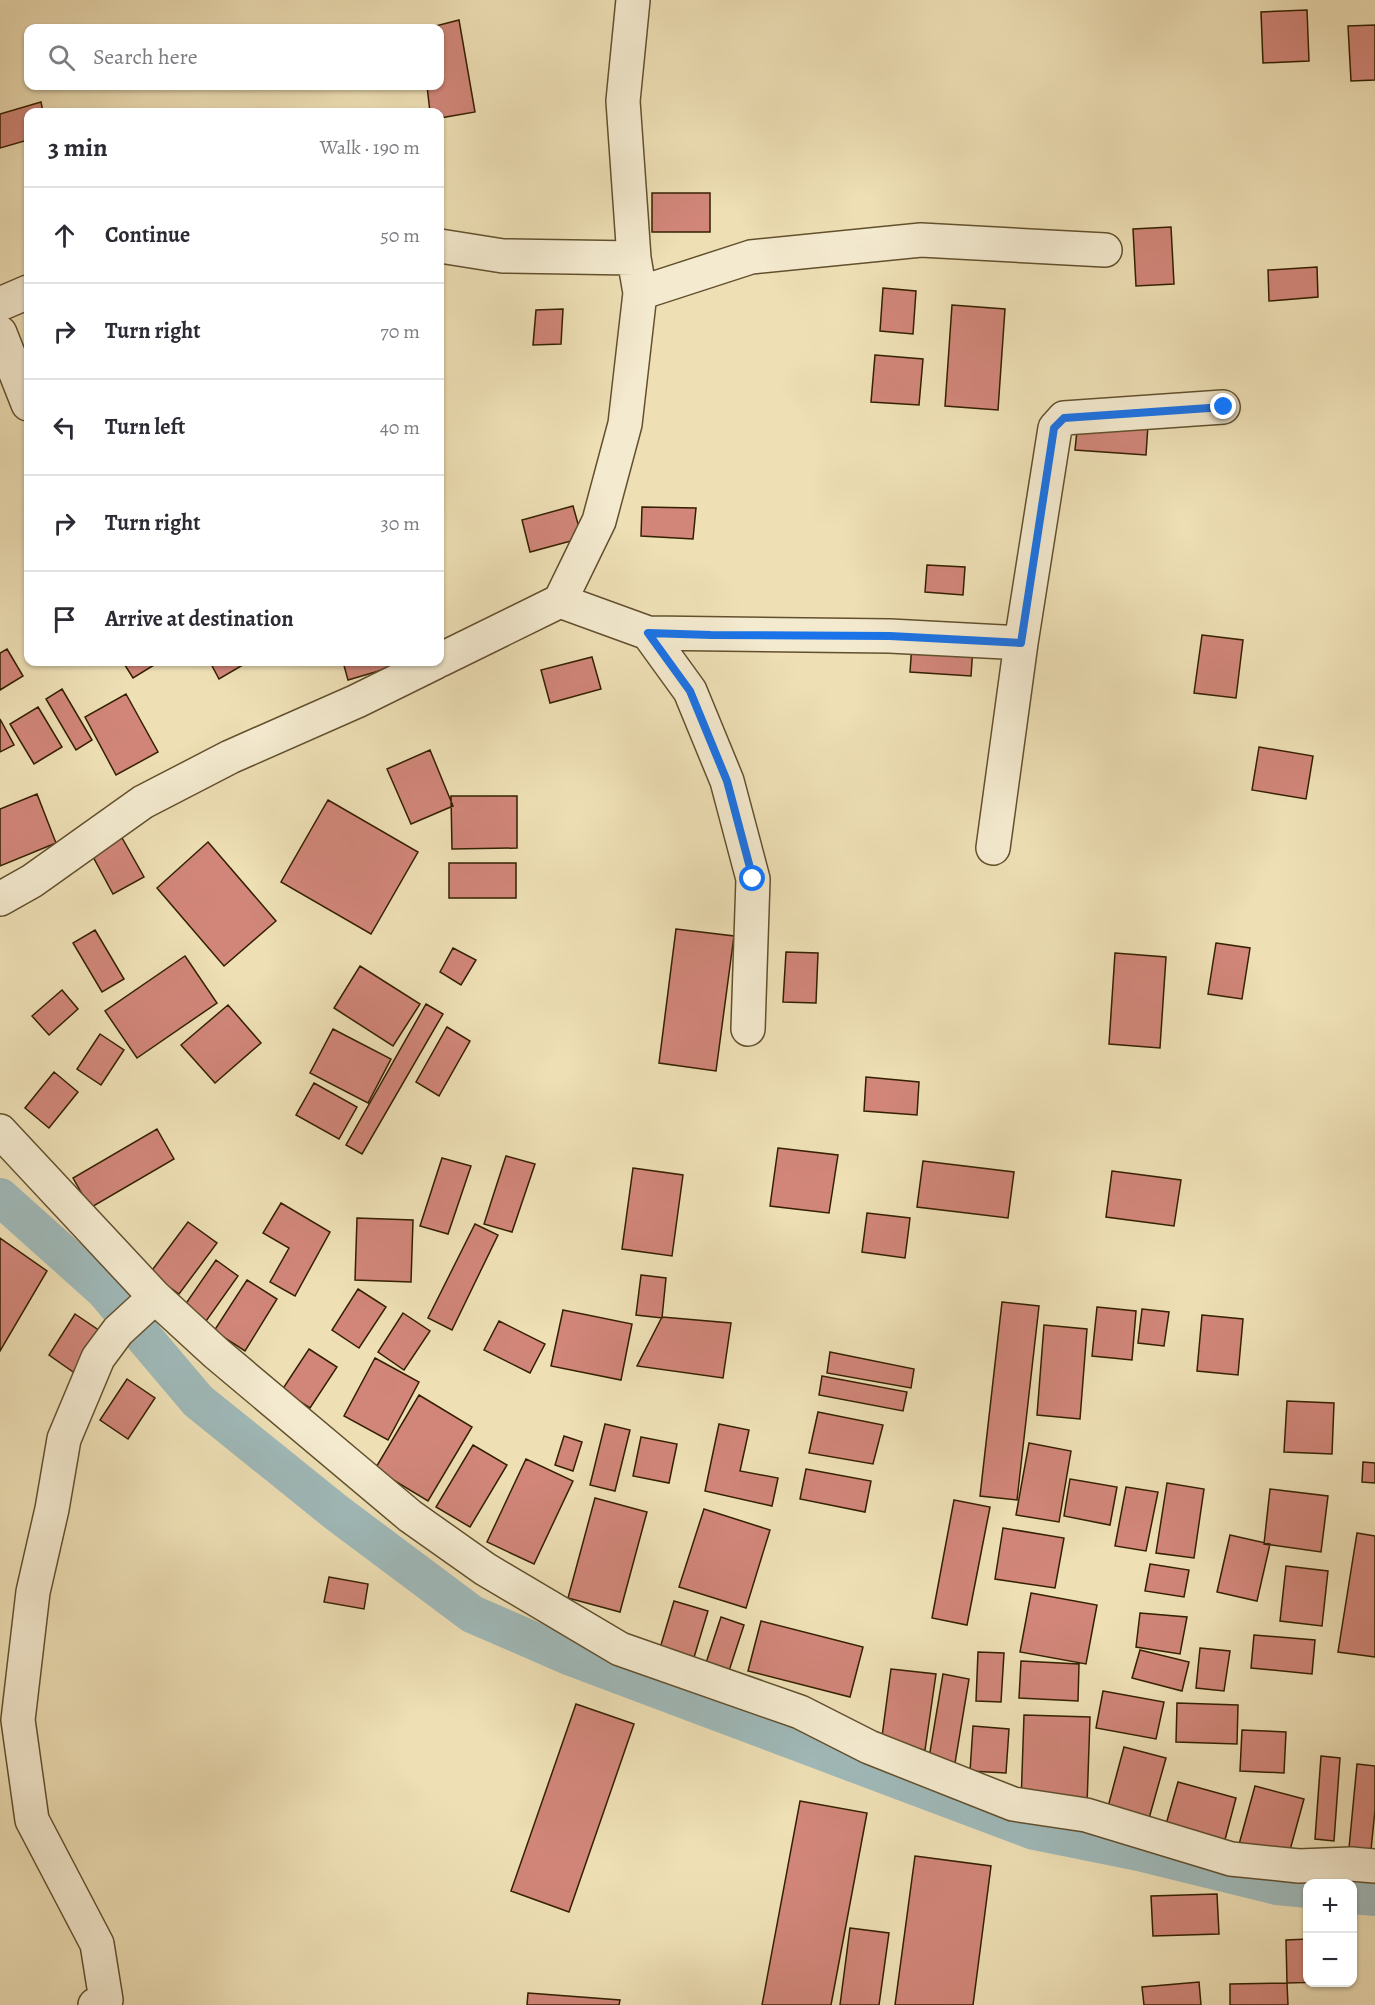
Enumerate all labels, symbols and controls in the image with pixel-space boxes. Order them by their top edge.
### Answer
search box [24,24,444,90]
icon: search [45,41,78,74]
text: Search here [93,42,198,72]
text: 3 min [48,130,108,165]
text: Walk · 190 m [320,134,420,161]
icon: ahead [48,219,81,252]
text: Continue [105,220,190,250]
text: 50 m [380,222,420,249]
icon: right [48,315,81,348]
text: Turn right [105,316,201,346]
text: 70 m [380,318,420,345]
route end [1210,393,1236,419]
icon: left [48,411,81,444]
text: Turn left [105,412,185,442]
text: 40 m [380,414,420,441]
icon: right [48,507,81,540]
text: Turn right [105,508,201,538]
text: 30 m [380,510,420,537]
icon: arrive [48,603,81,636]
text: Arrive at destination [105,604,294,634]
route start [739,865,765,891]
map controls [1303,1879,1357,1987]
button: + [1303,1879,1357,1933]
button: − [1303,1933,1357,1987]

